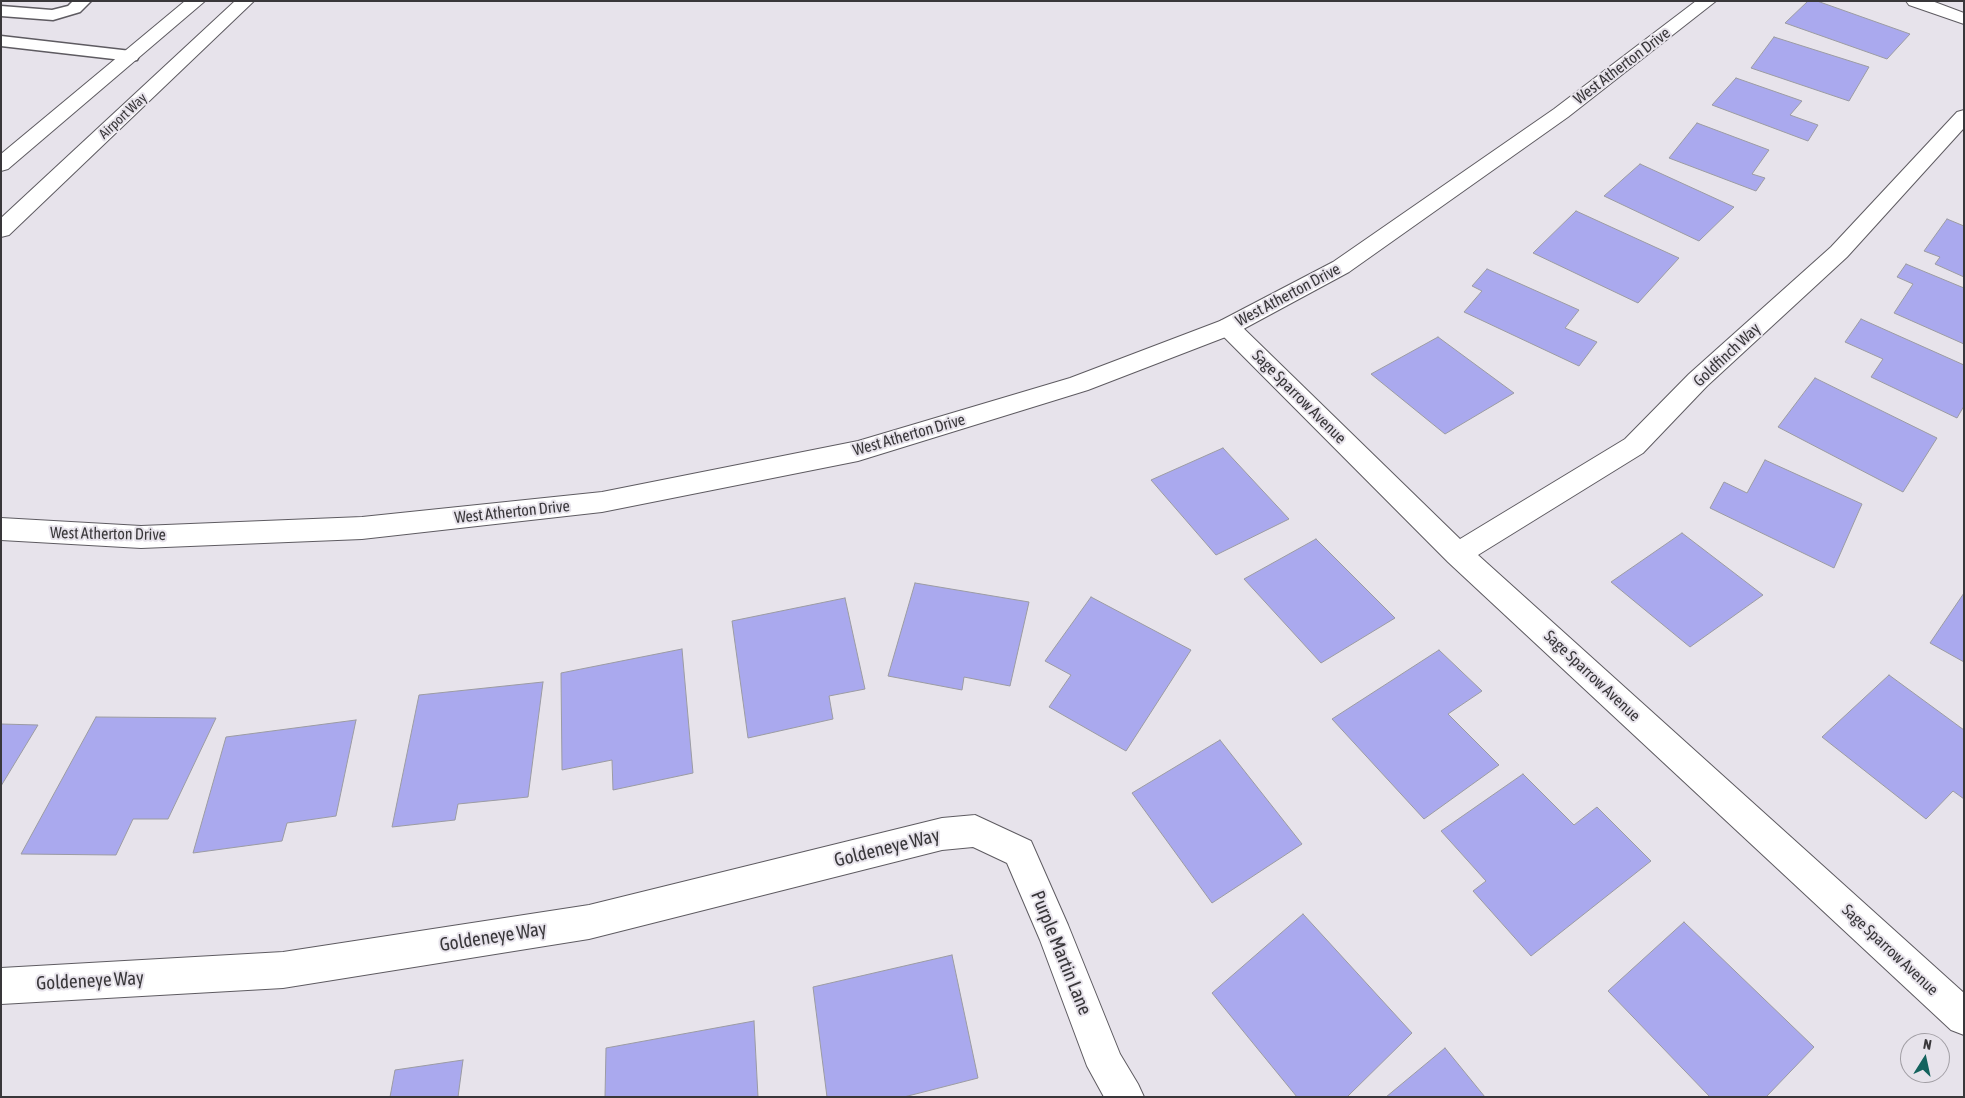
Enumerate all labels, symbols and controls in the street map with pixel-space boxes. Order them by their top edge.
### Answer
street label: West Atherton Drive [1570,23,1674,109]
street label: Airport Way [96,90,150,142]
street label: West Atherton Drive [1232,259,1344,331]
street label: Goldfinch Way [1690,319,1764,391]
street label: Sage Sparrow Avenue [1248,346,1350,448]
street label: West Atherton Drive [851,410,967,460]
street label: West Atherton Drive [453,496,571,528]
street label: West Atherton Drive [50,523,166,545]
street label: Sage Sparrow Avenue [1540,626,1644,726]
street label: Goldeneye Way [832,824,942,872]
street label: Purple Martin Lane [1026,888,1096,1018]
street label: Sage Sparrow Avenue [1838,900,1942,1000]
street label: Goldeneye Way [438,917,548,957]
street label: Goldeneye Way [36,967,144,995]
north arrow [1900,1033,1950,1083]
text: N [1922,1036,1933,1053]

